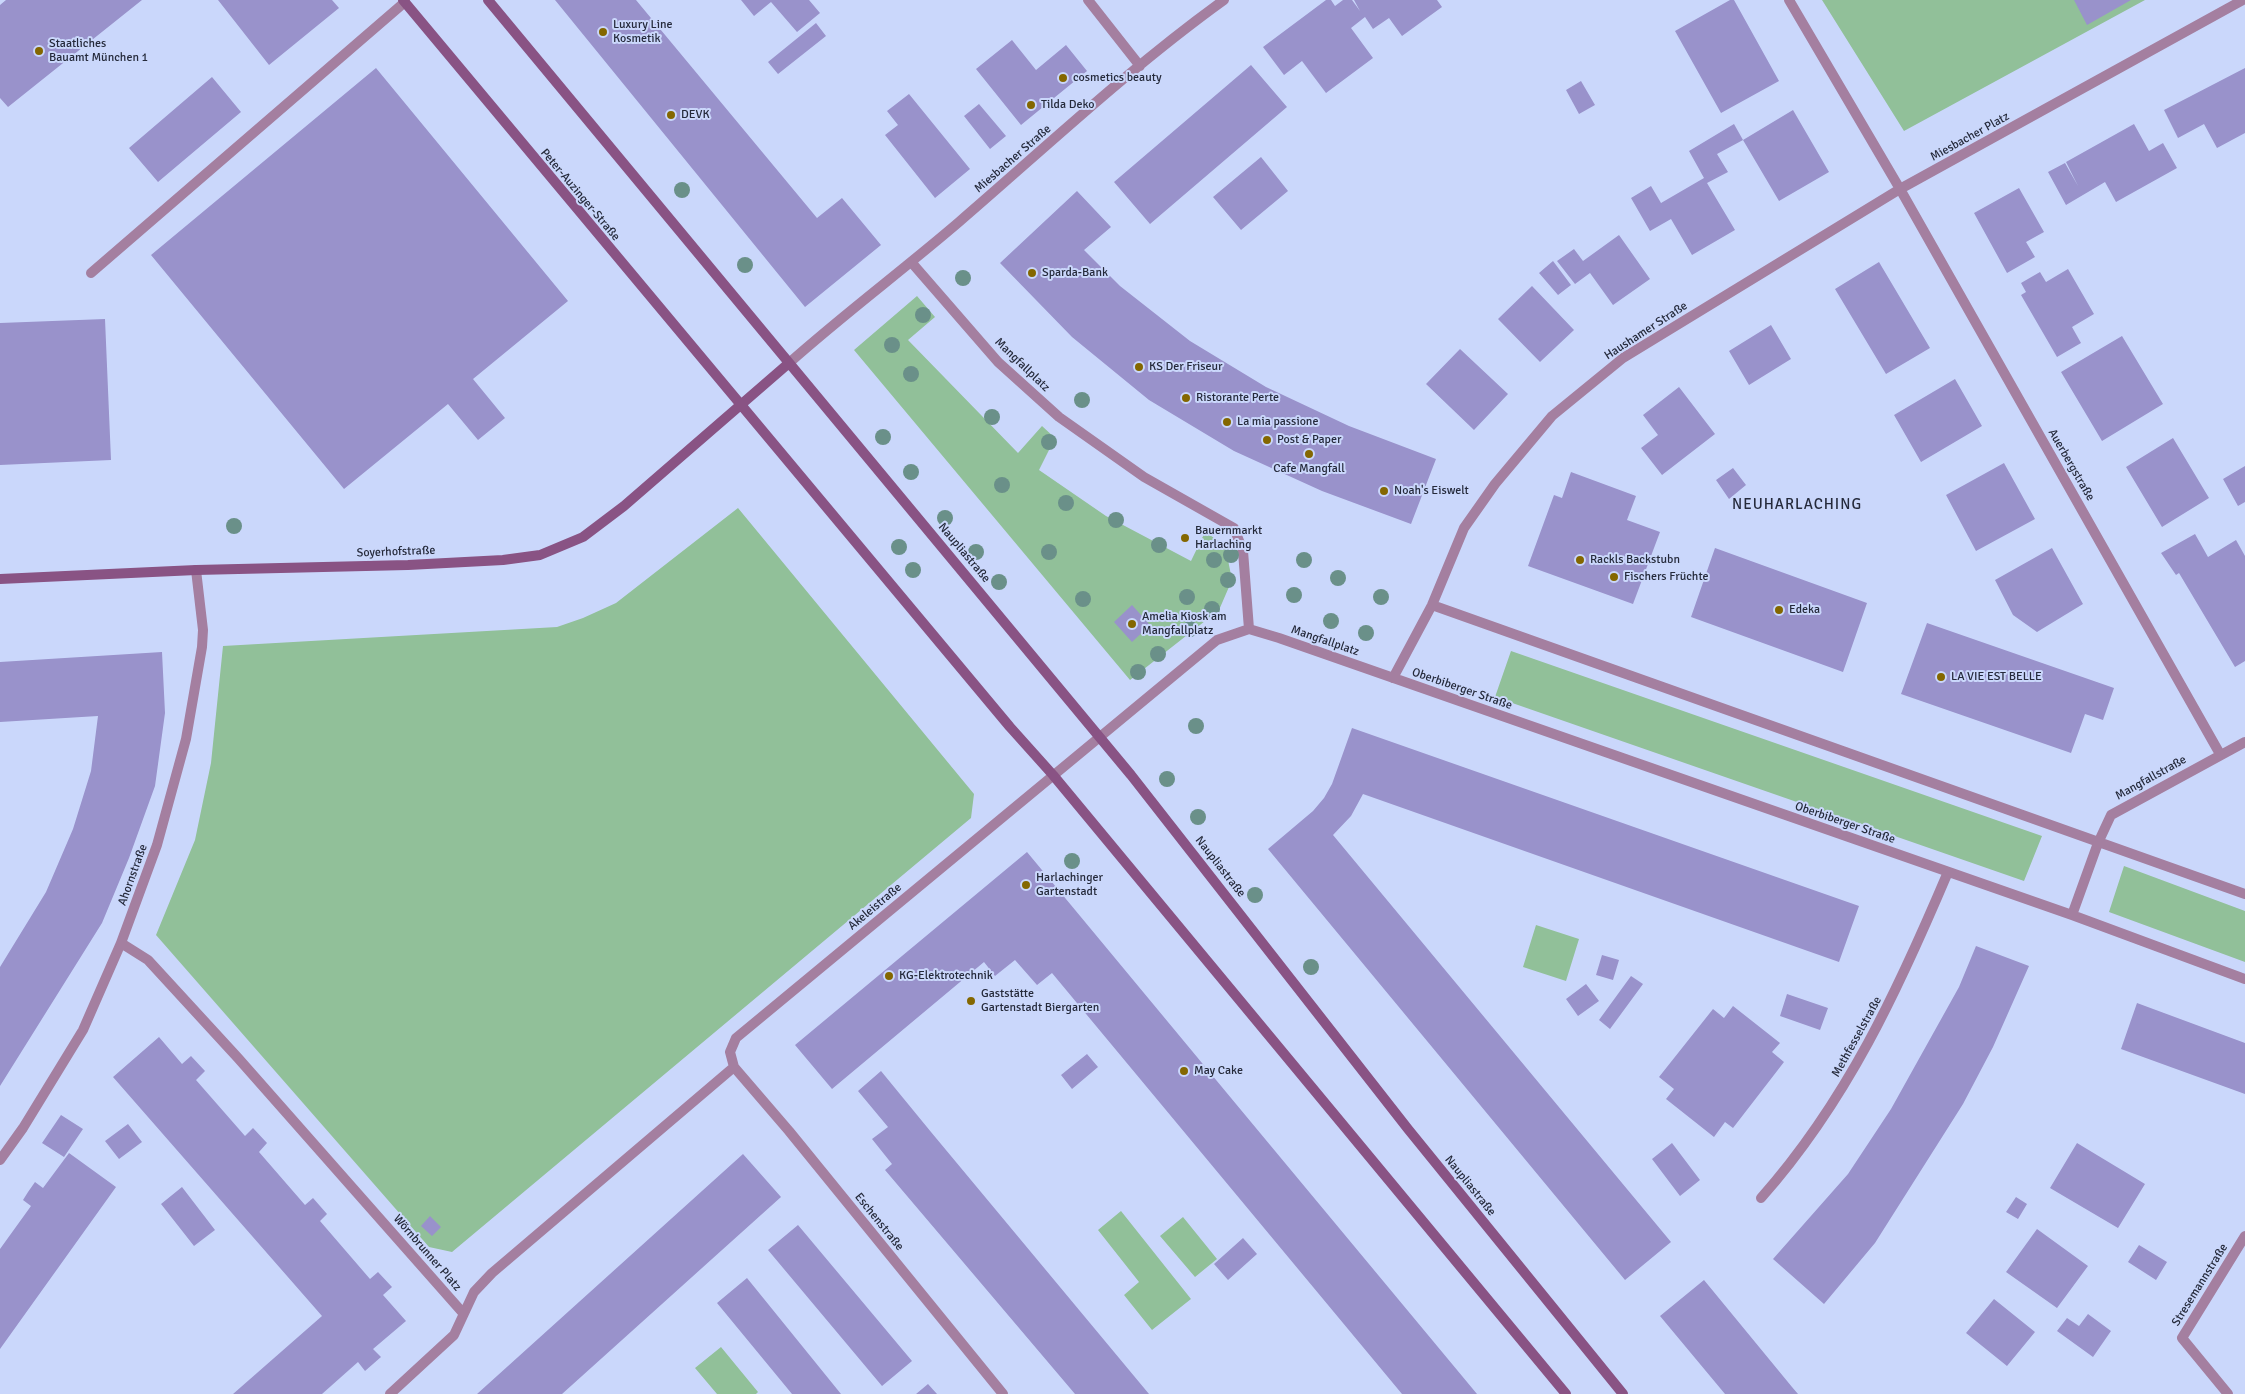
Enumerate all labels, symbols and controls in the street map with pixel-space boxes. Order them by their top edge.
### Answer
place label: Luxury Line Kosmetik [613,18,672,46]
marker: Luxury Line Kosmetik [597,26,609,38]
place label: Staatliches Bauamt München 1 [49,37,148,65]
marker: Staatliches Bauamt München 1 [33,45,45,57]
place label: cosmetics beauty [1073,71,1162,85]
marker: cosmetics beauty [1057,72,1069,84]
place label: Tilda Deko [1041,98,1094,112]
marker: Tilda Deko [1025,99,1037,111]
place label: DEVK [681,108,710,122]
marker: DEVK [665,109,677,121]
street label: Miesbacher Platz [1928,109,2012,165]
street label: Miesbacher Straße [972,122,1054,196]
street label: Peter-Auzinger-Straße [537,146,623,244]
place label: Sparda-Bank [1042,266,1108,280]
marker: Sparda-Bank [1026,267,1038,279]
street label: Haushamer Straße [1602,299,1690,363]
street label: Mangfallplatz [991,335,1053,395]
place label: KS Der Friseur [1149,360,1222,374]
marker: KS Der Friseur [1133,361,1145,373]
place label: Ristorante Perte [1196,391,1279,405]
marker: Ristorante Perte [1180,392,1192,404]
place label: La mia passione [1237,415,1318,429]
marker: La mia passione [1221,416,1233,428]
street label: Auerbergstraße [2045,427,2097,503]
place label: Post & Paper [1277,433,1341,447]
marker: Post & Paper [1261,434,1273,446]
marker: Cafe Mangfall [1303,448,1315,460]
place label: Cafe Mangfall [1273,462,1345,476]
place label: Noah's Eiswelt [1394,484,1469,498]
marker: Noah's Eiswelt [1378,485,1390,497]
district label: NEUHARLACHING [1730,496,1864,514]
street label: Naupliastraße [935,520,993,586]
place label: Bauernmarkt Harlaching [1195,524,1262,552]
marker: Bauernmarkt Harlaching [1179,532,1191,544]
street label: Soyerhofstraße [356,543,436,561]
place label: Rackls Backstubn [1590,553,1680,567]
marker: Rackls Backstubn [1574,554,1586,566]
place label: Fischers Früchte [1624,570,1708,584]
marker: Fischers Früchte [1608,571,1620,583]
place label: Edeka [1789,603,1820,617]
marker: Edeka [1773,604,1785,616]
place label: Amelia Kiosk am Mangfallplatz [1142,610,1227,638]
marker: Amelia Kiosk am Mangfallplatz [1126,618,1138,630]
street label: Mangfallplatz [1289,623,1361,659]
street label: Oberbiberger Straße [1410,665,1514,713]
place label: LA VIE EST BELLE [1951,670,2042,684]
marker: LA VIE EST BELLE [1935,671,1947,683]
street label: Mangfallstraße [2113,753,2189,803]
street label: Oberbiberger Straße [1793,799,1897,847]
street label: Naupliastraße [1192,834,1248,900]
street label: Ahornstraße [115,842,151,908]
place label: Harlachinger Gartenstadt [1036,871,1103,899]
marker: Harlachinger Gartenstadt [1020,879,1032,891]
street label: Akeleistraße [845,881,905,933]
place label: KG-Elektrotechnik [899,969,993,983]
marker: KG-Elektrotechnik [883,970,895,982]
place label: Gaststätte Gartenstadt Biergarten [981,987,1099,1015]
street label: Methfesselstraße [1829,994,1885,1080]
marker: Gaststätte Gartenstadt Biergarten [965,995,977,1007]
place label: May Cake [1194,1064,1243,1078]
marker: May Cake [1178,1065,1190,1077]
street label: Naupliastraße [1441,1153,1499,1219]
street label: Eschenstraße [851,1190,907,1254]
street label: Wörnbrunner Platz [390,1212,464,1294]
street label: Stresemannstraße [2169,1241,2231,1329]

